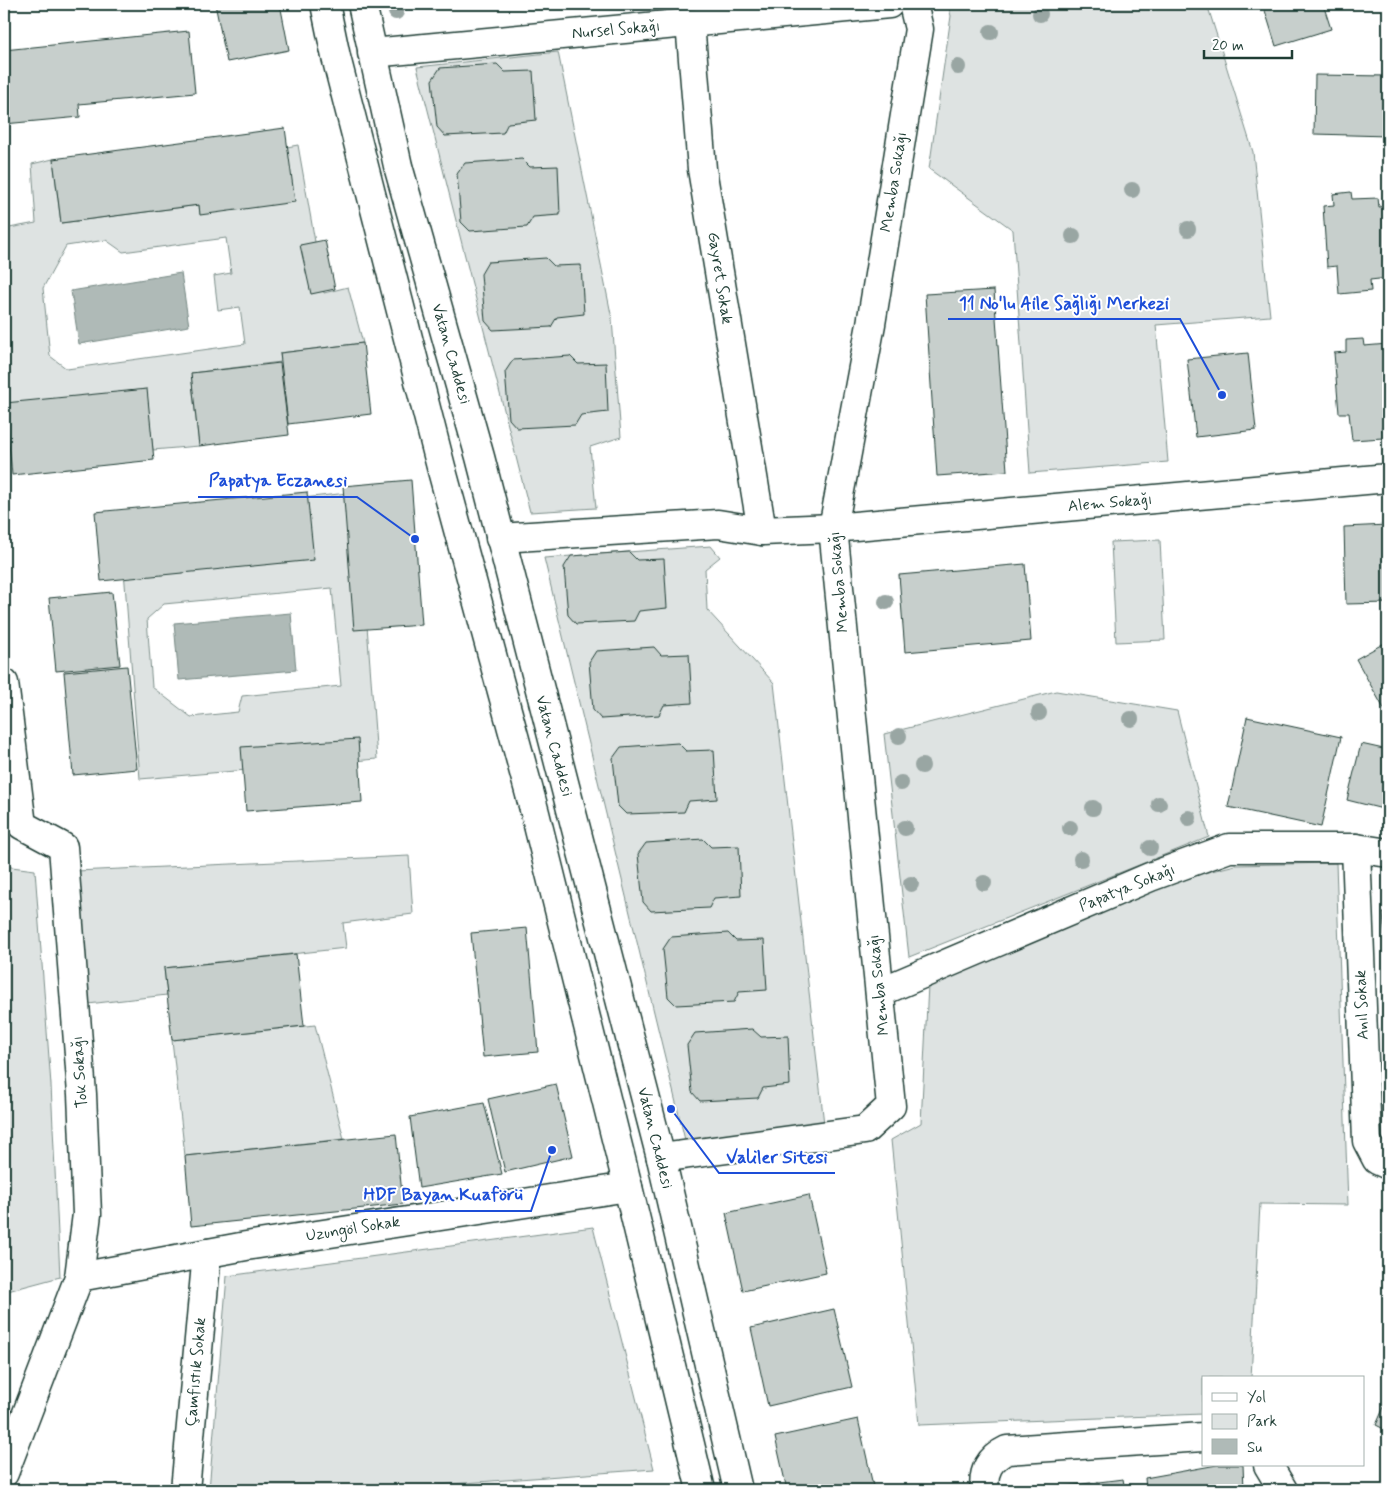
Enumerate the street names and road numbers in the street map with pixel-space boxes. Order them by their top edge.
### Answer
street label: Nursel Sokağı [571,16,661,44]
street label: Memba Sokağı [876,130,912,234]
street label: Gayret Sokak [702,230,738,326]
street label: Vatan Caddesi [427,301,475,407]
street label: Alem Sokağı [1067,489,1153,517]
street label: Memba Sokağı [824,530,854,634]
street label: Vatan Caddesi [530,693,578,799]
street label: Papatya Sokağı [1076,859,1178,917]
street label: Memba Sokağı [863,933,895,1037]
street label: Anıl Sokak [1350,970,1374,1040]
street label: Tok Sokağı [67,1035,93,1109]
street label: Vatan Caddesi [632,1085,678,1191]
street label: Uzungöl Sokak [304,1211,402,1248]
street label: Çamfıstık Sokak [181,1317,211,1427]

